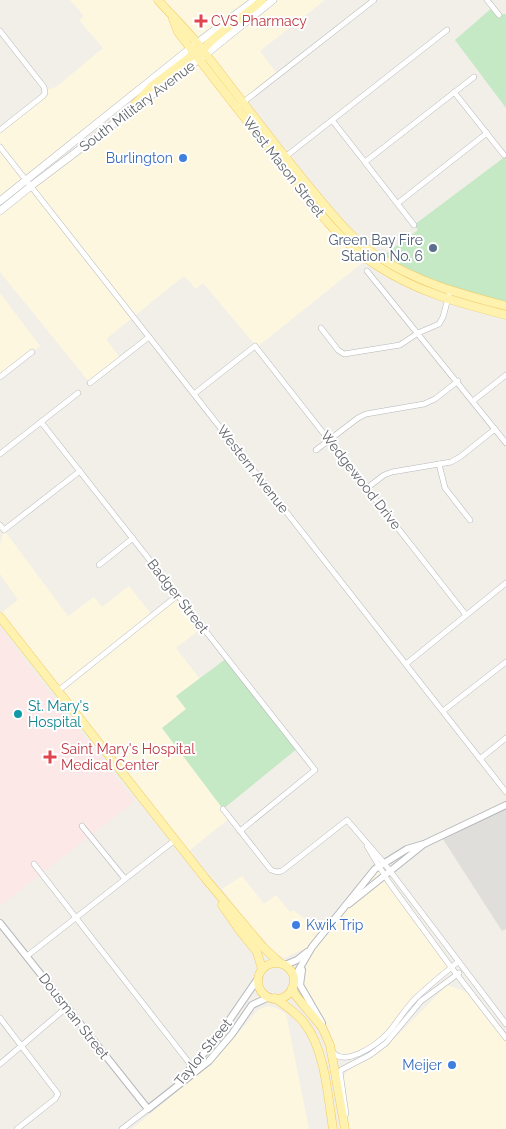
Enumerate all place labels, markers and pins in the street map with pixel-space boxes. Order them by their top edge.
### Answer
place label: CVS Pharmacy [211,13,307,29]
marker: CVS Pharmacy [195,15,207,27]
place label: Burlington [106,150,173,166]
marker: Burlington [177,152,189,164]
place label: Green Bay Fire Station No. 6 [328,232,423,264]
marker: Green Bay Fire Station No. 6 [427,242,439,254]
place label: St. Mary's Hospital [28,698,89,730]
marker: St. Mary's Hospital [12,708,24,720]
place label: Saint Mary's Hospital Medical Center [61,741,195,773]
marker: Saint Mary's Hospital Medical Center [43,750,57,764]
place label: Kwik Trip [306,917,364,933]
marker: Kwik Trip [290,919,302,931]
place label: Meijer [402,1057,442,1073]
marker: Meijer [446,1059,458,1071]

